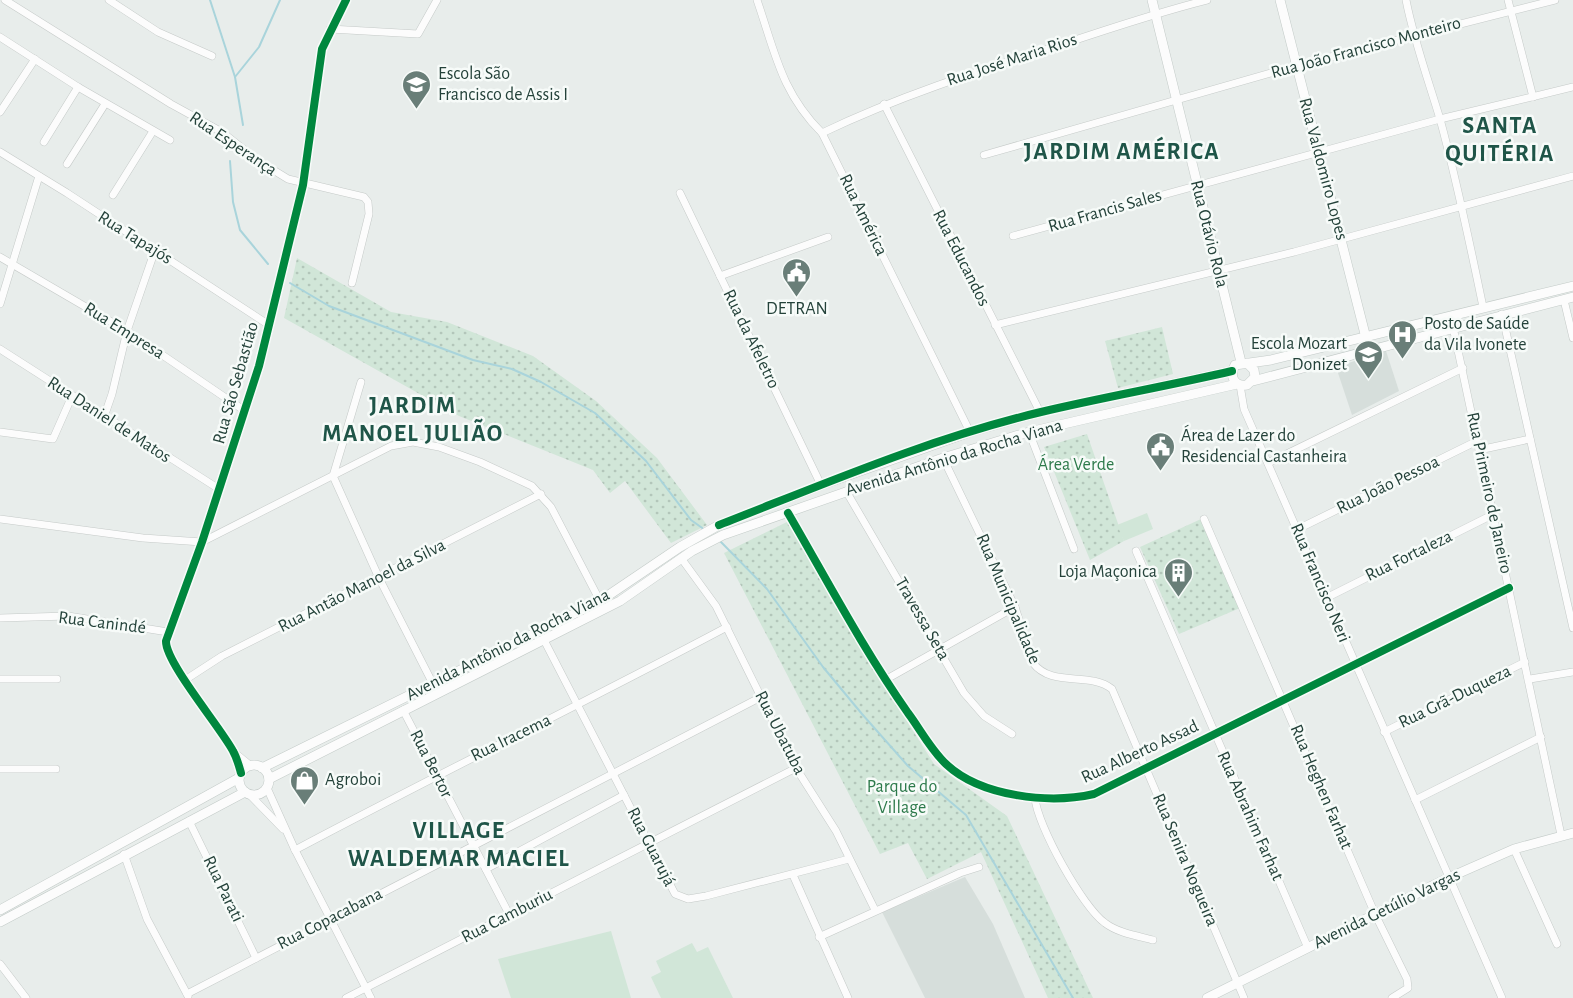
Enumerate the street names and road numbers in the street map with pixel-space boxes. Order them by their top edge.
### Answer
street label: Rua João Francisco Monteiro [1269,14,1463,82]
street label: Rua José Maria Rios [945,30,1079,90]
street label: Rua Valdomiro Lopes [1295,96,1351,242]
street label: Rua Esperança [186,108,280,180]
street label: Rua América [836,171,890,259]
street label: Rua Otávio Rola [1187,178,1231,290]
street label: Rua Francis Sales [1046,186,1164,236]
street label: Rua Educandos [929,207,993,309]
street label: Rua Tapajós [95,208,175,268]
street label: Rua da Afeletro [719,287,783,391]
street label: Rua Empresa [81,299,167,363]
street label: Rua São Sebastião [210,320,262,446]
street label: Rua Daniel de Matos [44,373,174,467]
street label: Rua Primeiro de Janeiro [1463,411,1515,576]
street label: Avenida Antônio da Rocha Viana [843,416,1065,500]
street label: Rua João Pessoa [1334,452,1442,518]
street label: Rua Francisco Neri [1287,521,1353,645]
street label: Rua Fortaleza [1363,527,1455,585]
street label: Rua Municipalidade [972,531,1044,667]
street label: Rua Antão Manoel da Silva [275,536,449,636]
street label: Travessa Seta [891,575,953,663]
street label: Avenida Antônio da Rocha Viana [403,586,613,704]
street label: Rua Canindé [57,609,147,637]
street label: Rua Grã-Duqueza [1396,662,1514,732]
street label: Rua Ubatuba [751,688,809,778]
street label: Rua Iracema [468,711,554,765]
street label: Rua Alberto Assad [1079,717,1201,787]
street label: Rua Heghen Farhat [1287,722,1355,852]
street label: Rua Bertor [406,727,456,801]
street label: Rua Abrahim Farhat [1213,749,1287,884]
street label: Rua Senira Nogueira [1149,791,1221,929]
street label: Rua Guarujá [623,805,679,889]
street label: Rua Parati [199,853,247,925]
street label: Avenida Getúlio Vargas [1311,866,1463,952]
street label: Rua Copacabana [274,885,386,953]
street label: Rua Camburiu [459,885,555,947]

